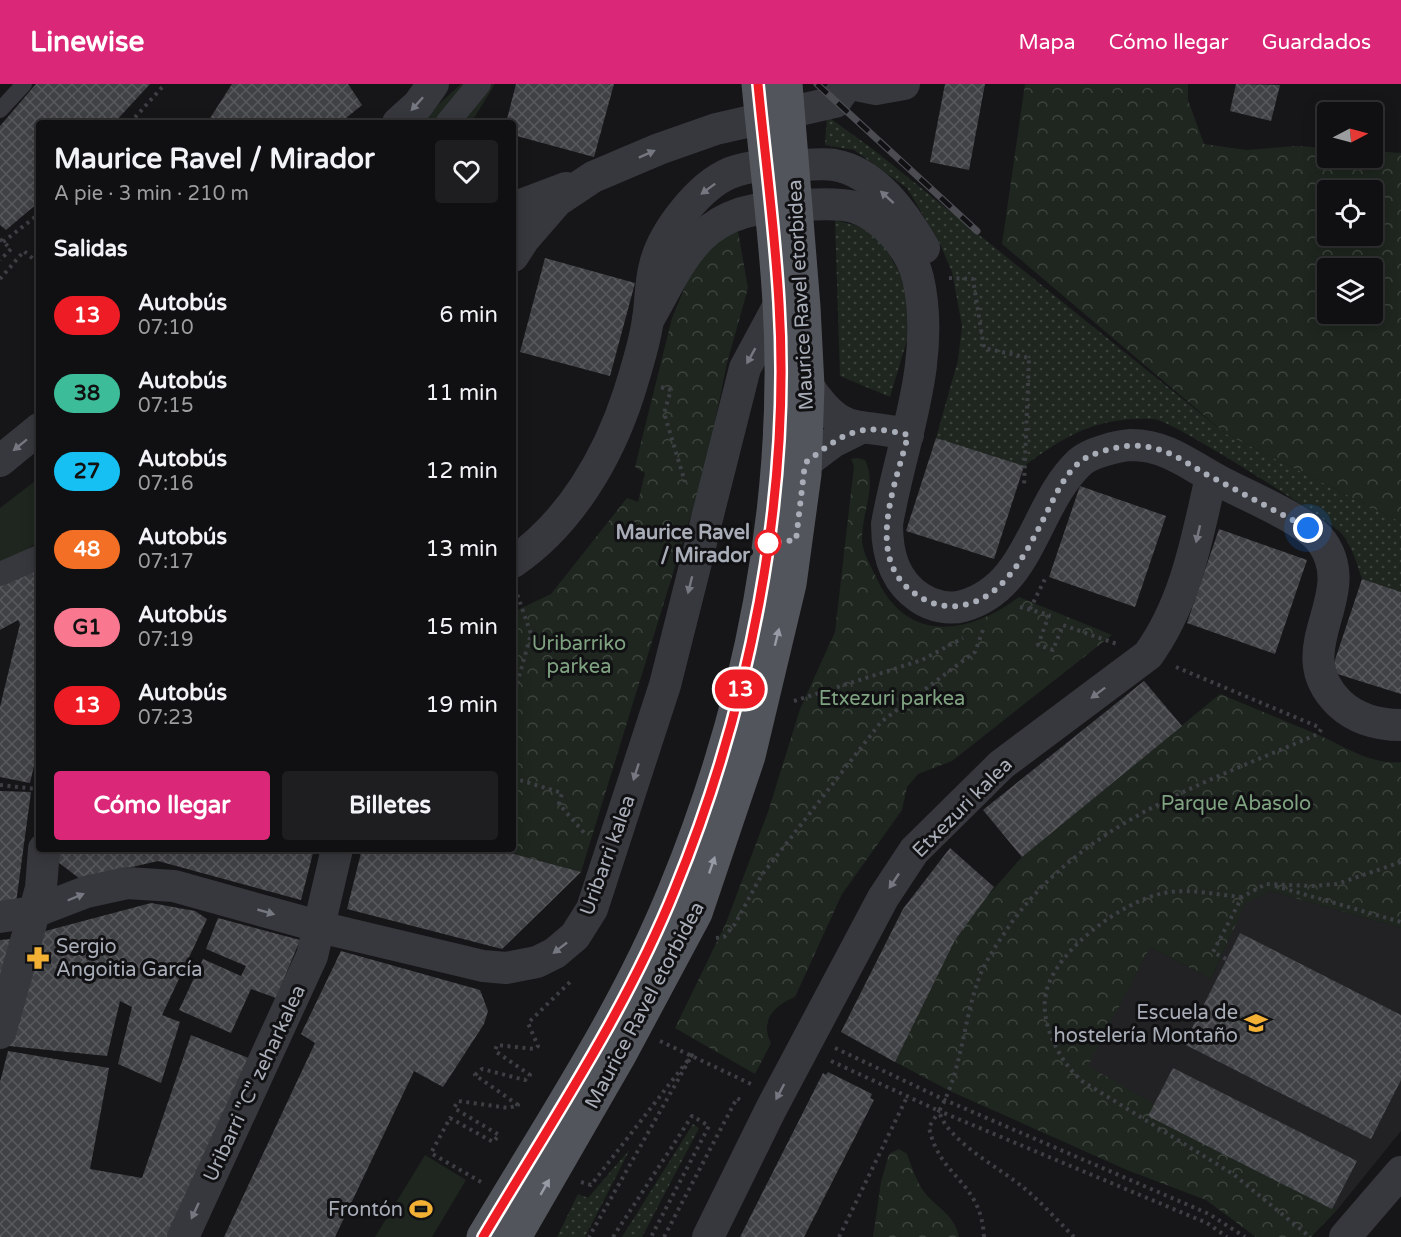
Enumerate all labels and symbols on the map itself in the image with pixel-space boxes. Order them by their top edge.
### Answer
one-way arrow [410,97,424,112]
north arrow [1317,102,1383,168]
one-way arrow [638,149,656,158]
street label: Maurice Ravel etorbidea [783,179,819,411]
one-way arrow [701,183,717,195]
one-way arrow [880,191,895,204]
one-way arrow [746,348,756,365]
one-way arrow [12,438,27,451]
your location [1293,513,1323,543]
place label: Maurice Ravel / Mirador [616,521,750,568]
one-way arrow [1192,525,1202,543]
marker: Maurice Ravel / Mirador [755,530,781,556]
one-way arrow [685,576,694,594]
one-way arrow [773,628,783,647]
park label: Uribarriko parkea [532,632,626,679]
line badge: 13 [713,670,767,708]
one-way arrow [1090,686,1105,698]
park label: Etxezuri parkea [819,687,965,711]
street label: Etxezuri kalea [908,753,1018,863]
one-way arrow [631,763,641,781]
street label: Uribarri kalea [575,792,641,919]
park label: Parque Abasolo [1161,792,1311,816]
one-way arrow [707,856,717,874]
one-way arrow [889,873,900,889]
one-way arrow [68,892,85,901]
street label: Maurice Ravel etorbidea [580,898,710,1113]
one-way arrow [257,907,275,917]
place label: Sergio Angoitia García [56,935,202,982]
one-way arrow [553,942,568,954]
pharmacy icon: Sergio Angoitia García [25,945,51,971]
street label: Uribarri "C" zeharkalea [199,981,311,1186]
place label: Escuela de hostelería Montaño [1054,1001,1238,1048]
school or university icon: Escuela de hostelería Montaño [1243,1010,1269,1036]
one-way arrow [775,1084,785,1101]
one-way arrow [540,1178,550,1195]
sports icon: Frontón [408,1196,434,1222]
place label: Frontón [328,1198,403,1222]
one-way arrow [191,1202,200,1219]

